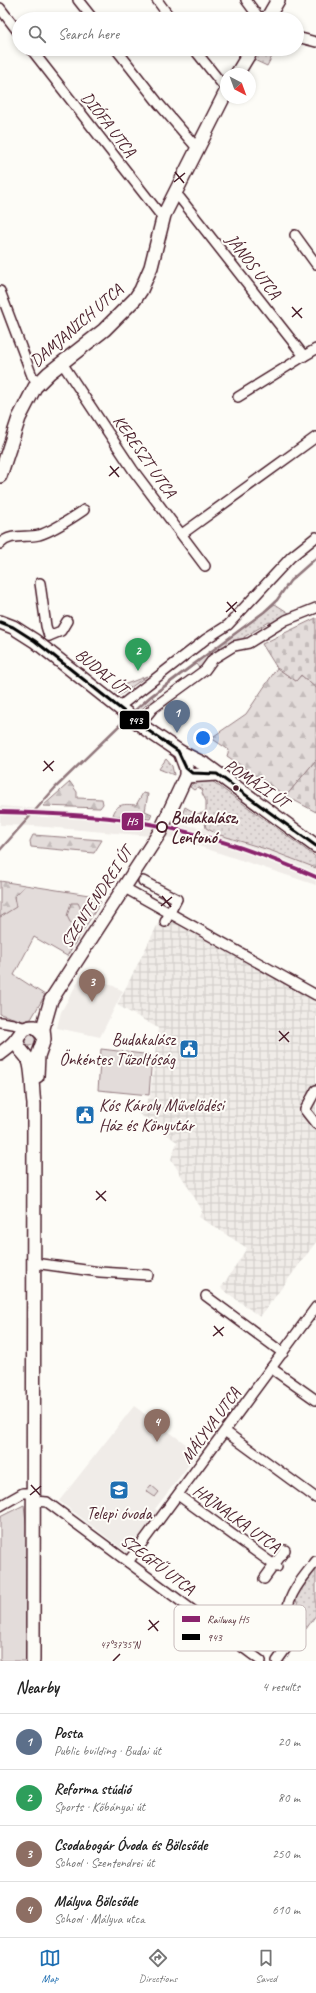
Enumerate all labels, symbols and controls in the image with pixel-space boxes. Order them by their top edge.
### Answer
search box [12,12,304,56]
icon: search [26,23,48,45]
text: Search here [58,25,119,44]
north arrow [220,68,256,104]
street label: DIÓFA UTCA [77,87,142,161]
street label: JÁNOS UTCA [221,228,287,303]
street label: DAMJANICH UTCA [26,279,127,371]
street label: KERESZT UTCA [108,411,182,503]
pin: 2 [125,638,151,671]
street label: BUDAI ÚT [71,643,135,701]
pin: 1 [164,700,190,733]
line badge: 943 [119,710,150,730]
text: 943 [128,713,143,727]
your location [193,728,213,748]
street label: POMÁZI ÚT [221,754,296,814]
unlabelled marker [231,783,241,793]
place label: Budakalász, Lenfonó [171,807,239,848]
line badge: H5 [121,812,144,831]
text: H5 [126,814,139,828]
marker: Budakalász, Lenfonó [156,821,168,833]
street label: SZENTENDREI ÚT [55,839,139,952]
pin: 3 [79,969,105,1002]
place label: Budakalász Önkéntes Tűzoltóság [59,1029,177,1070]
public building icon: Budakalász Önkéntes Tűzoltóság [178,1038,200,1060]
place label: Kós Károly Művelődési Ház és Könyvtár [99,1095,226,1136]
public building icon: Kós Károly Művelődési Ház és Könyvtár [74,1104,96,1126]
street label: MÁLYVA UTCA [175,1383,245,1467]
pin: 4 [144,1409,170,1442]
school or university icon: Telepi óvoda [108,1479,130,1501]
street label: HAJNALKA UTCA [189,1480,285,1557]
place label: Telepi óvoda [86,1503,153,1524]
street label: SZEGFŰ UTCA [116,1530,199,1599]
legend [174,1605,306,1651]
text: Railway H5 [207,1612,250,1626]
text: 943 [207,1630,223,1644]
text: 47°37'35"N [100,1638,142,1651]
text: Nearby [16,1677,59,1698]
text: 4 results [262,1679,300,1695]
text: Posta [54,1724,82,1743]
text: 1 [26,1734,32,1750]
text: 20 m [278,1734,300,1750]
text: Public building · Budai út [54,1743,161,1759]
text: Reforma stúdió [54,1780,131,1799]
text: 2 [26,1790,32,1806]
text: 80 m [278,1790,300,1806]
text: Sports · Kőbányai út [54,1799,145,1815]
text: Csodabogár Óvoda és Bölcsőde [54,1836,207,1855]
text: 3 [26,1846,32,1862]
text: 250 m [272,1846,300,1862]
text: School · Szentendrei út [54,1855,155,1871]
text: Mályva Bölcsőde [54,1892,137,1911]
text: 4 [26,1902,32,1918]
text: 610 m [272,1902,300,1918]
text: School · Mályva utca [54,1911,144,1927]
tab: Map [39,1947,61,1985]
tab: Directions [139,1947,177,1985]
tab: Saved [255,1947,277,1985]

